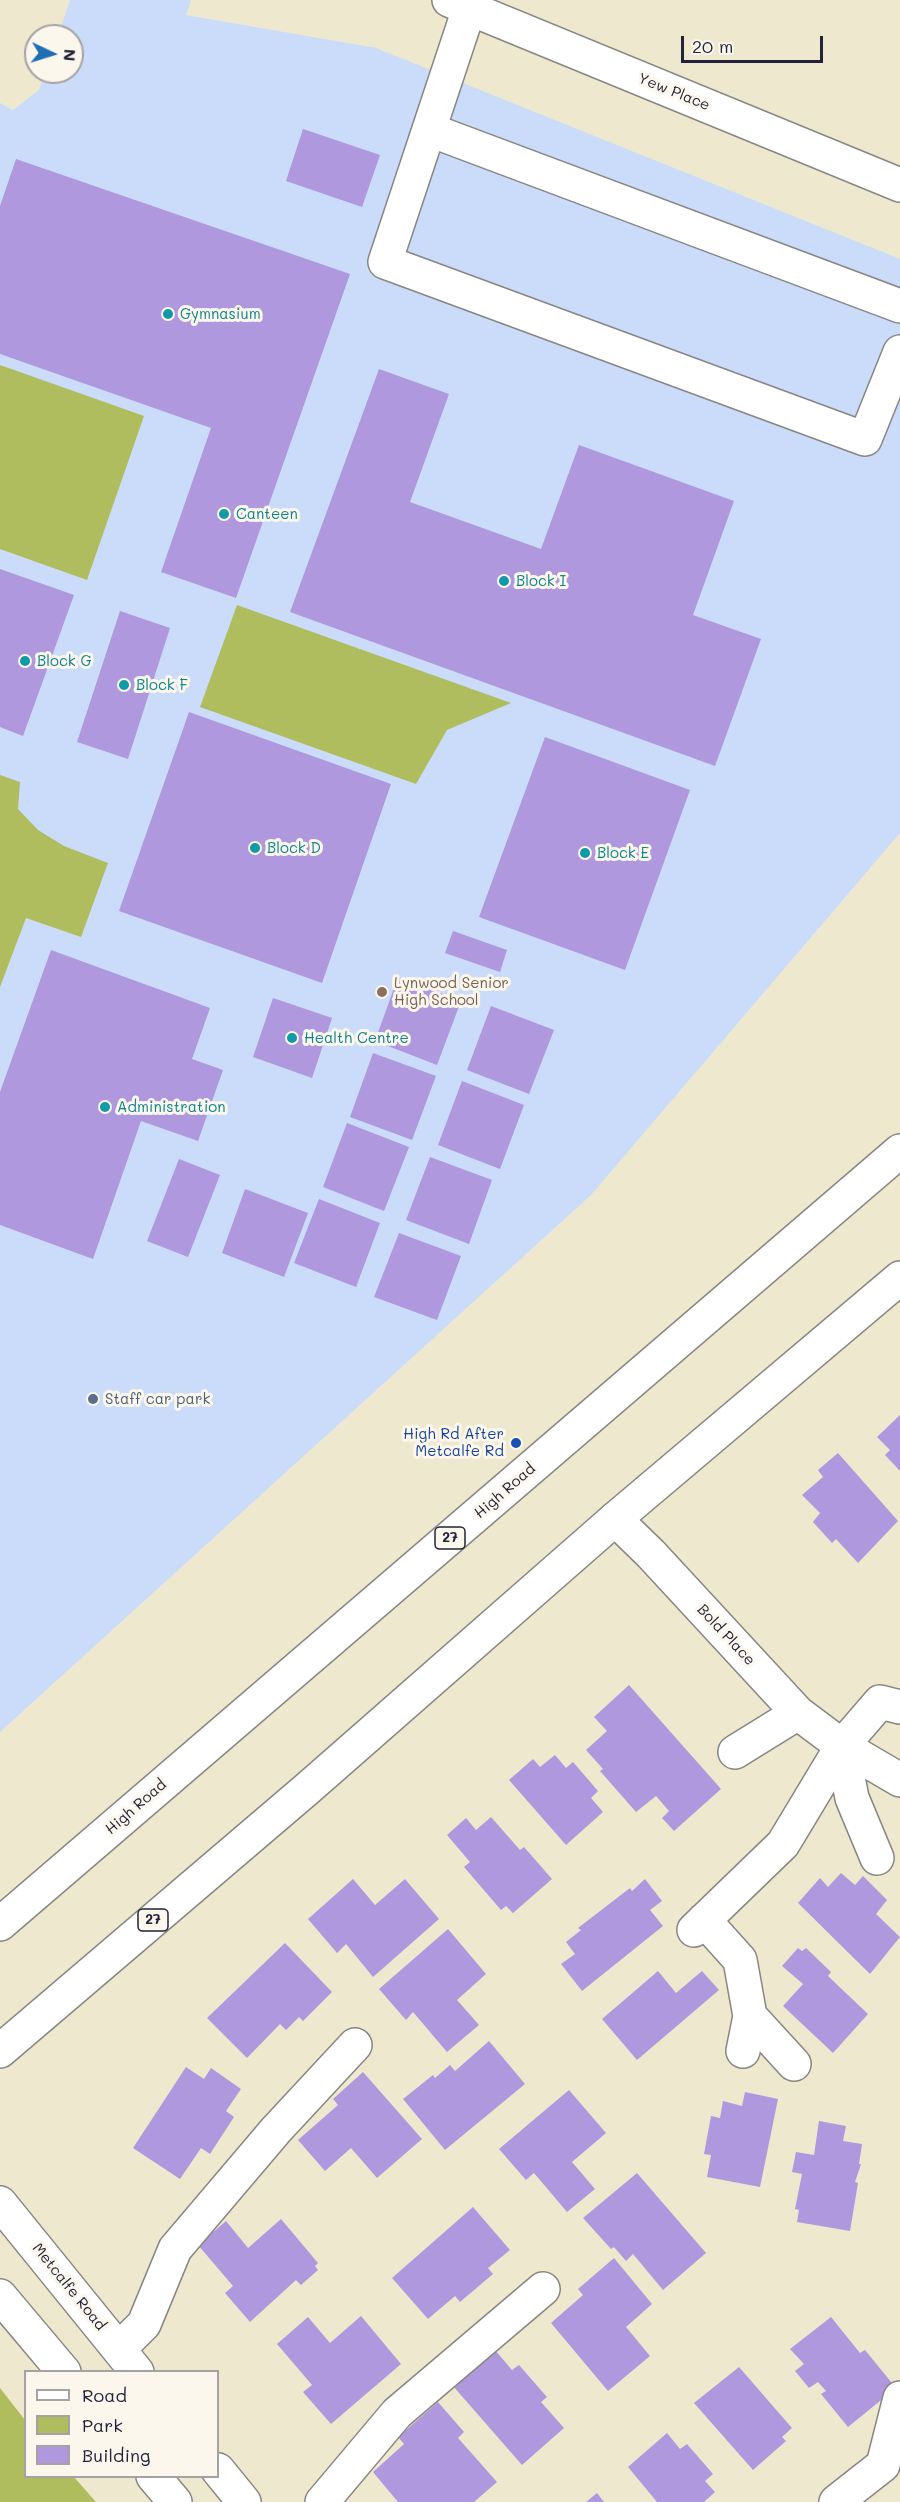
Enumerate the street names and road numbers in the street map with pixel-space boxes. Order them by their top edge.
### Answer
street label: Yew Place [635,69,713,115]
street label: High Road [471,1460,539,1522]
road number: 27 [435,1527,465,1549]
street label: Bold Place [693,1601,759,1669]
street label: High Road [102,1776,170,1838]
road number: 27 [138,1909,168,1931]
street label: Metcalfe Road [28,2240,110,2334]

